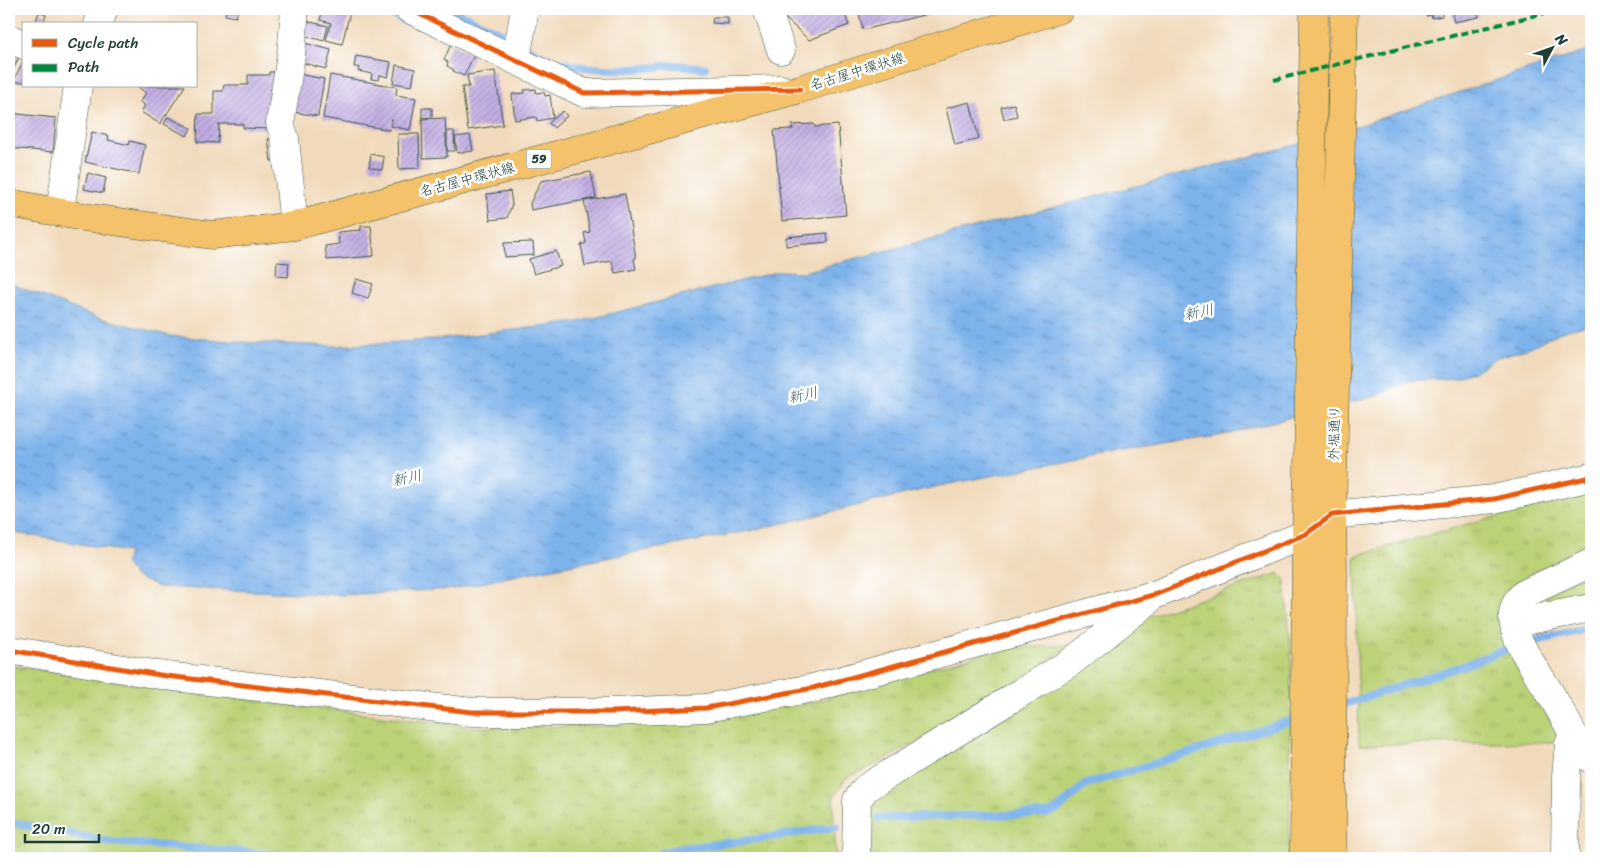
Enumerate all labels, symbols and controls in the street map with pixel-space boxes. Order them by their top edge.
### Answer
legend [22,22,198,88]
north arrow [1528,22,1578,72]
text: N [1548,27,1574,52]
text: Cycle path [68,30,139,56]
street label: 名古屋中環状線 [807,45,908,98]
text: Path [68,54,99,80]
road number: 59 [526,150,552,168]
street label: 名古屋中環状線 [417,155,518,204]
water label: 新川 [1182,296,1216,328]
water label: 新川 [786,379,820,411]
street label: 外堀通り [1322,405,1347,461]
water label: 新川 [390,462,424,494]
scale bar [25,812,99,844]
text: 20 m [32,816,66,842]

